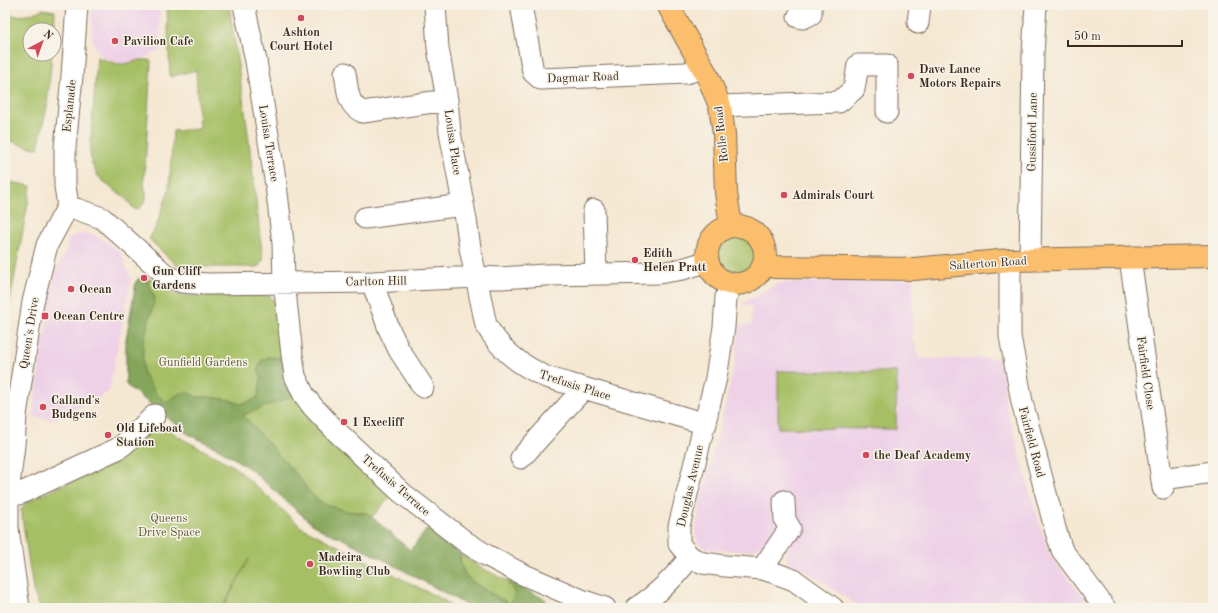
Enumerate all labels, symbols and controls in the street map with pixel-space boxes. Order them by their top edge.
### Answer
marker: Ashton Court Hotel [296,13,306,23]
north arrow [22,22,62,62]
scale bar [1068,22,1182,48]
place label: Ashton Court Hotel [269,27,333,53]
text: N [41,29,55,43]
text: 50 m [1074,30,1101,43]
marker: Pavilion Cafe [110,36,120,46]
place label: Pavilion Cafe [123,36,194,48]
place label: Dave Lance Motors Repairs [919,64,1001,90]
street label: Dagmar Road [547,71,619,85]
marker: Dave Lance Motors Repairs [906,71,916,81]
street label: Esplanade [61,79,79,133]
street label: Gussiford Lane [1026,92,1040,172]
street label: Louisa Terrace [256,104,280,183]
street label: Rolle Road [713,105,731,163]
street label: Louisa Place [441,109,463,176]
marker: Admirals Court [779,190,789,200]
place label: Admirals Court [792,190,875,202]
place label: Edith Helen Pratt [643,248,707,274]
marker: Edith Helen Pratt [630,255,640,265]
street label: Salterton Road [949,255,1027,273]
place label: Gun Cliff Gardens [152,266,202,292]
marker: Gun Cliff Gardens [139,273,149,283]
street label: Carlton Hill [345,275,407,289]
marker: Ocean [66,284,76,294]
place label: Ocean [79,284,112,296]
street label: Queen's Drive [18,296,42,370]
marker: Ocean Centre [40,311,50,321]
place label: Ocean Centre [53,311,125,323]
street label: Fairfield Close [1134,336,1156,411]
park label: Gunfield Gardens [158,357,248,369]
street label: Trefusis Place [537,369,612,403]
place label: Calland's Budgens [51,395,100,421]
marker: Calland's Budgens [38,402,48,412]
street label: Fairfield Road [1016,405,1046,479]
marker: 1 Execliff [339,417,349,427]
place label: 1 Execliff [352,417,404,429]
place label: Old Lifeboat Station [116,423,183,449]
marker: Old Lifeboat Station [103,430,113,440]
street label: Douglas Avenue [676,443,706,529]
marker: the Deaf Academy [861,450,871,460]
place label: the Deaf Academy [874,450,971,462]
street label: Trefusis Terrace [359,453,432,519]
park label: Queens Drive Space [138,513,201,539]
place label: Madeira Bowling Club [318,552,390,578]
marker: Madeira Bowling Club [305,559,315,569]

